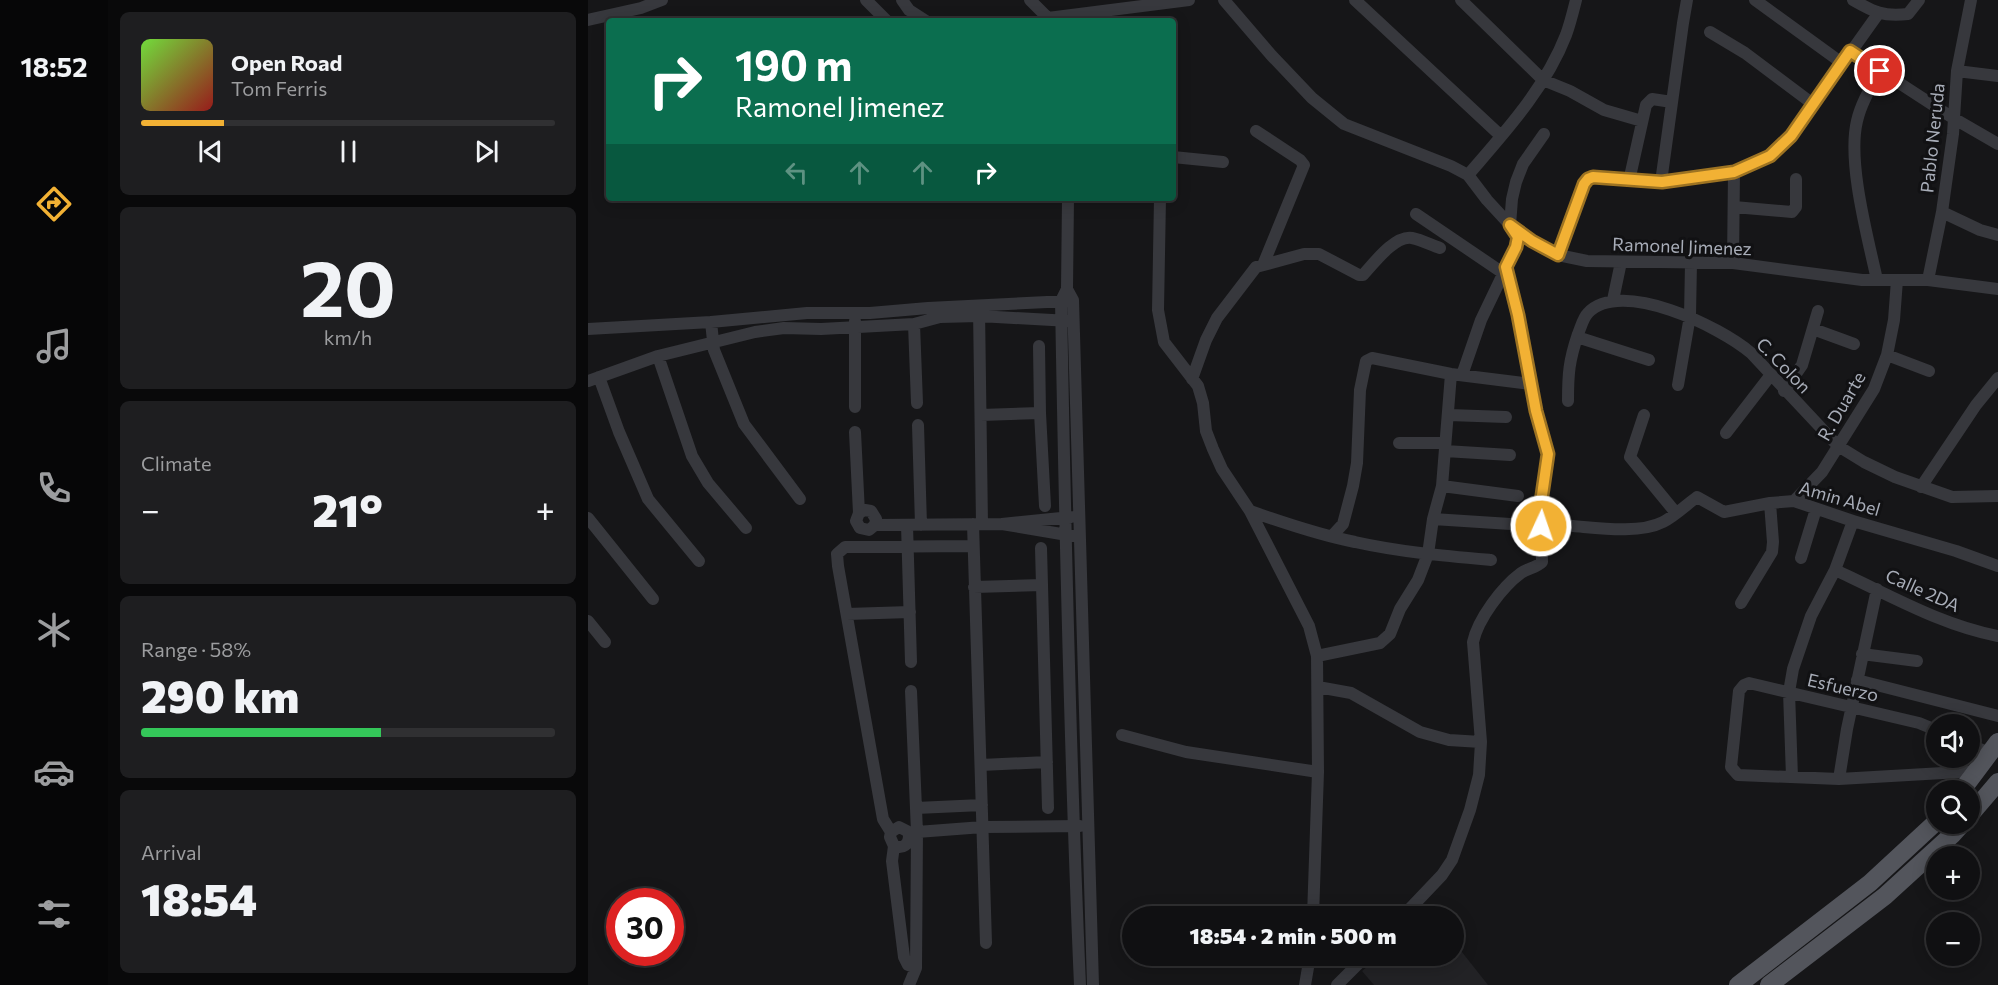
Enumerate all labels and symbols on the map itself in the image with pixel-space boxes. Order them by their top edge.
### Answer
pin [1854,45,1905,96]
street label: Pablo Neruda [1915,82,1949,194]
street label: Ramonel Jimenez [1612,233,1752,259]
street label: C. Colon [1752,333,1816,397]
street label: R. Duarte [1812,367,1870,445]
street label: Amin Abel [1797,476,1883,520]
position arrow [1509,494,1573,558]
street label: Calle 2DA [1882,564,1964,616]
street label: Esfuerzo [1805,668,1881,706]
speed limit sign: 30 [606,888,684,966]

